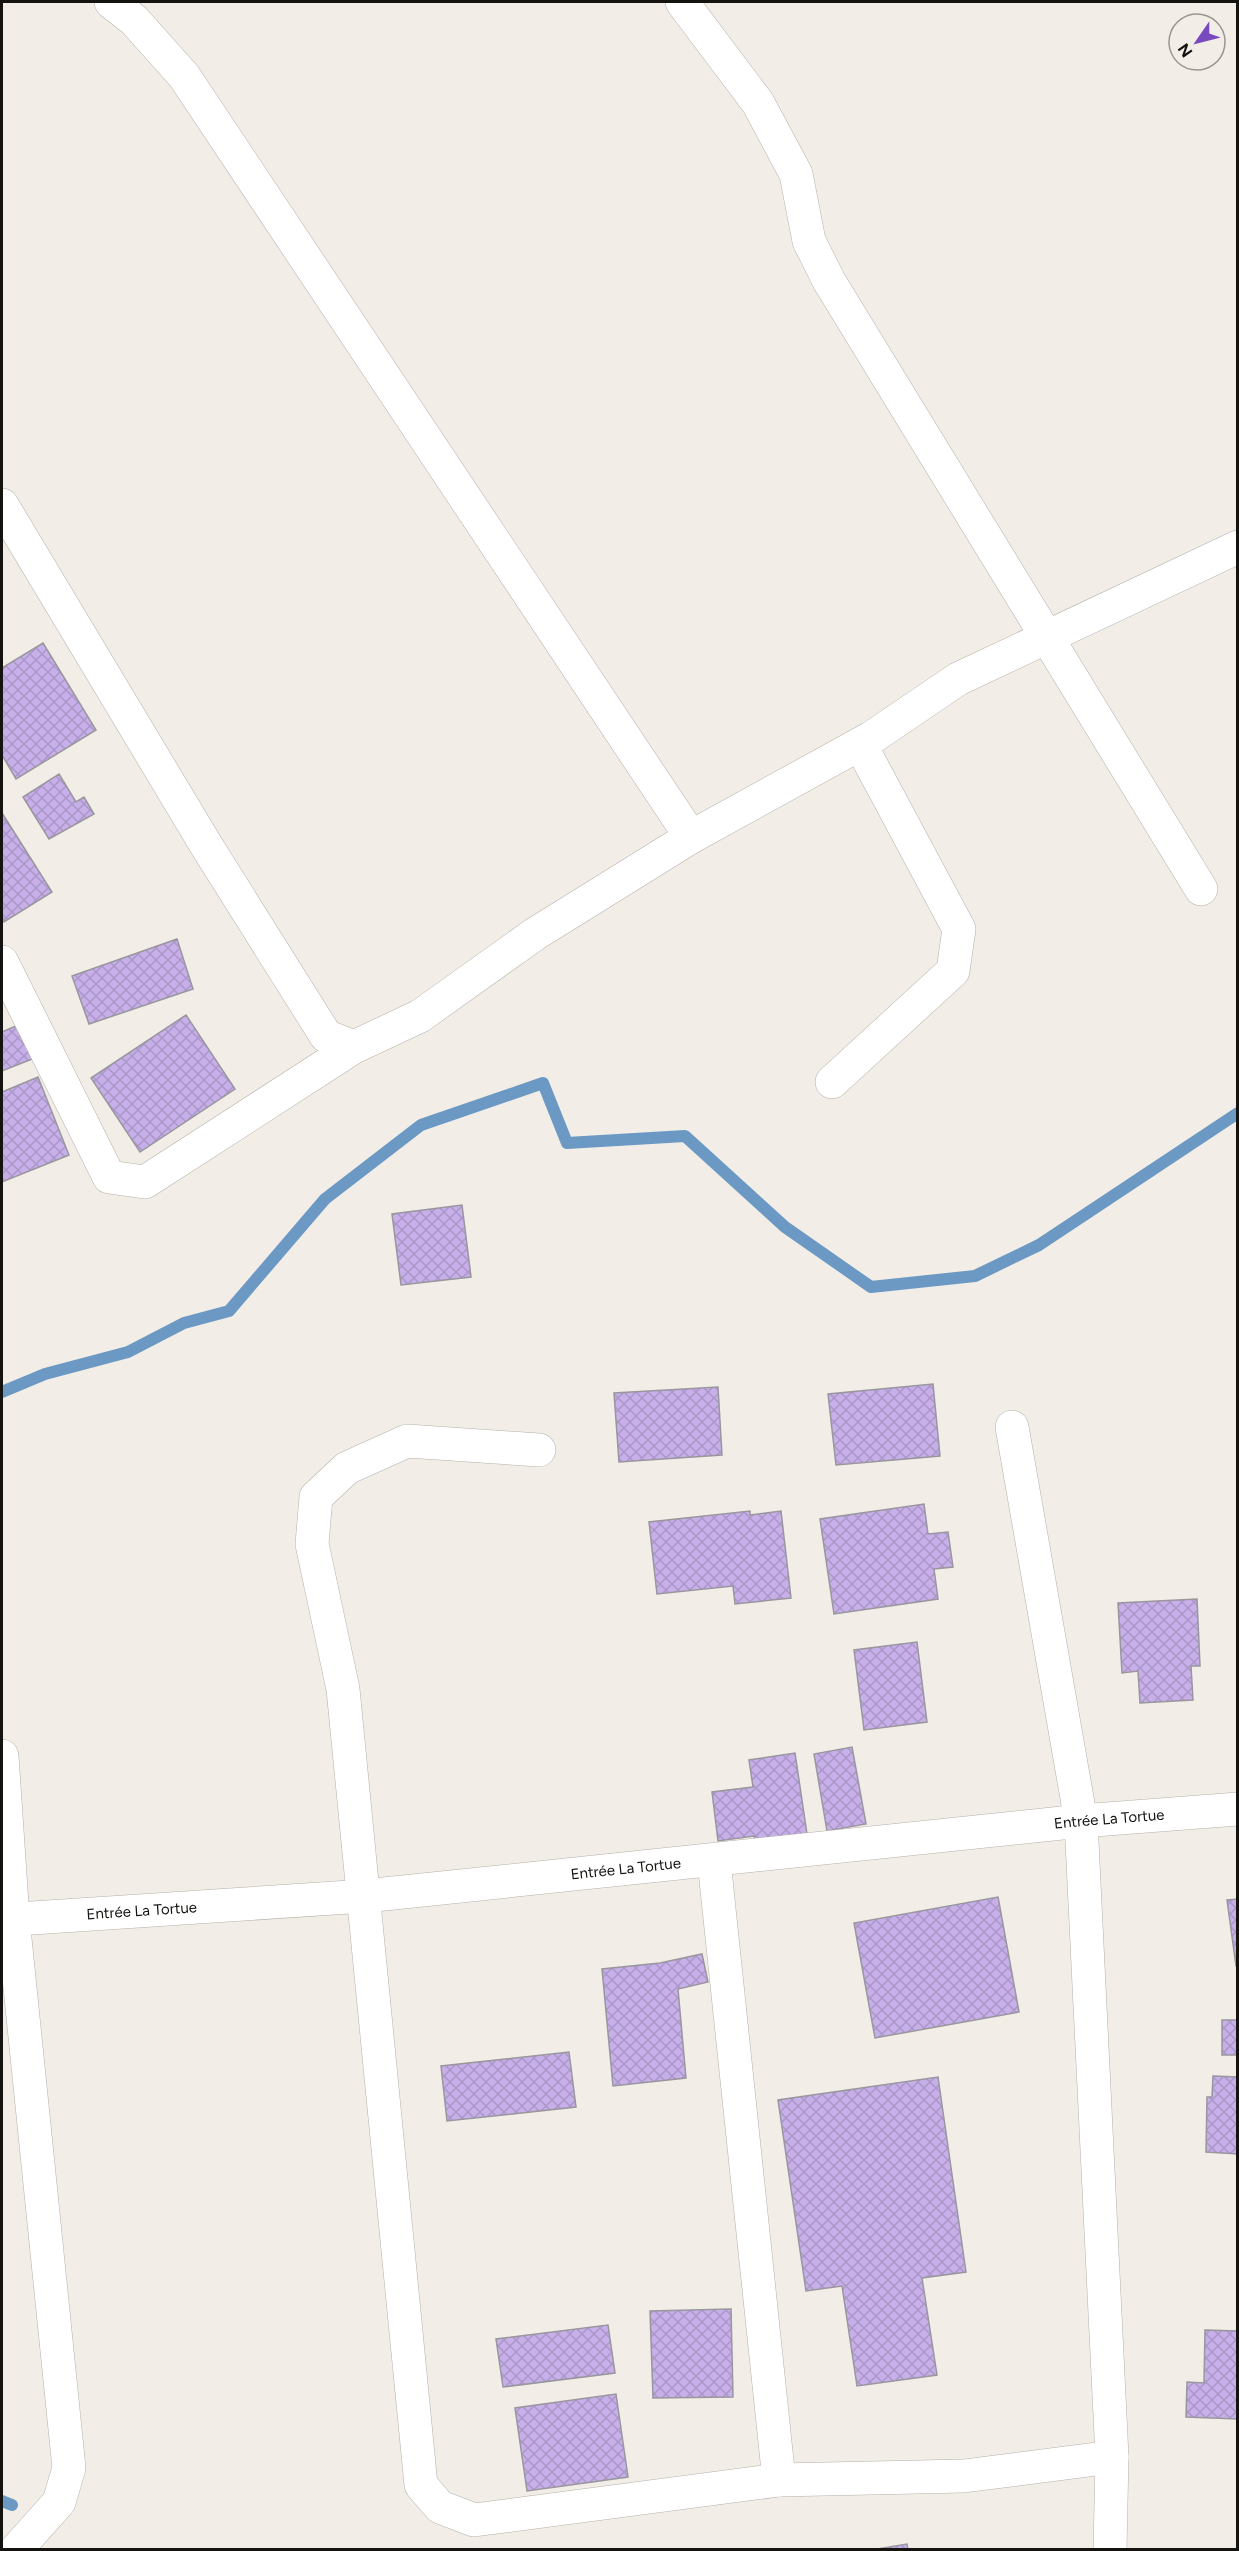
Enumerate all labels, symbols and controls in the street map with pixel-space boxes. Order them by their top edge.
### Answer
north arrow [1167,12,1227,72]
text: N [1174,40,1196,61]
street label: Entrée La Tortue [1053,1806,1165,1833]
street label: Entrée La Tortue [570,1854,682,1883]
street label: Entrée La Tortue [86,1898,198,1923]

